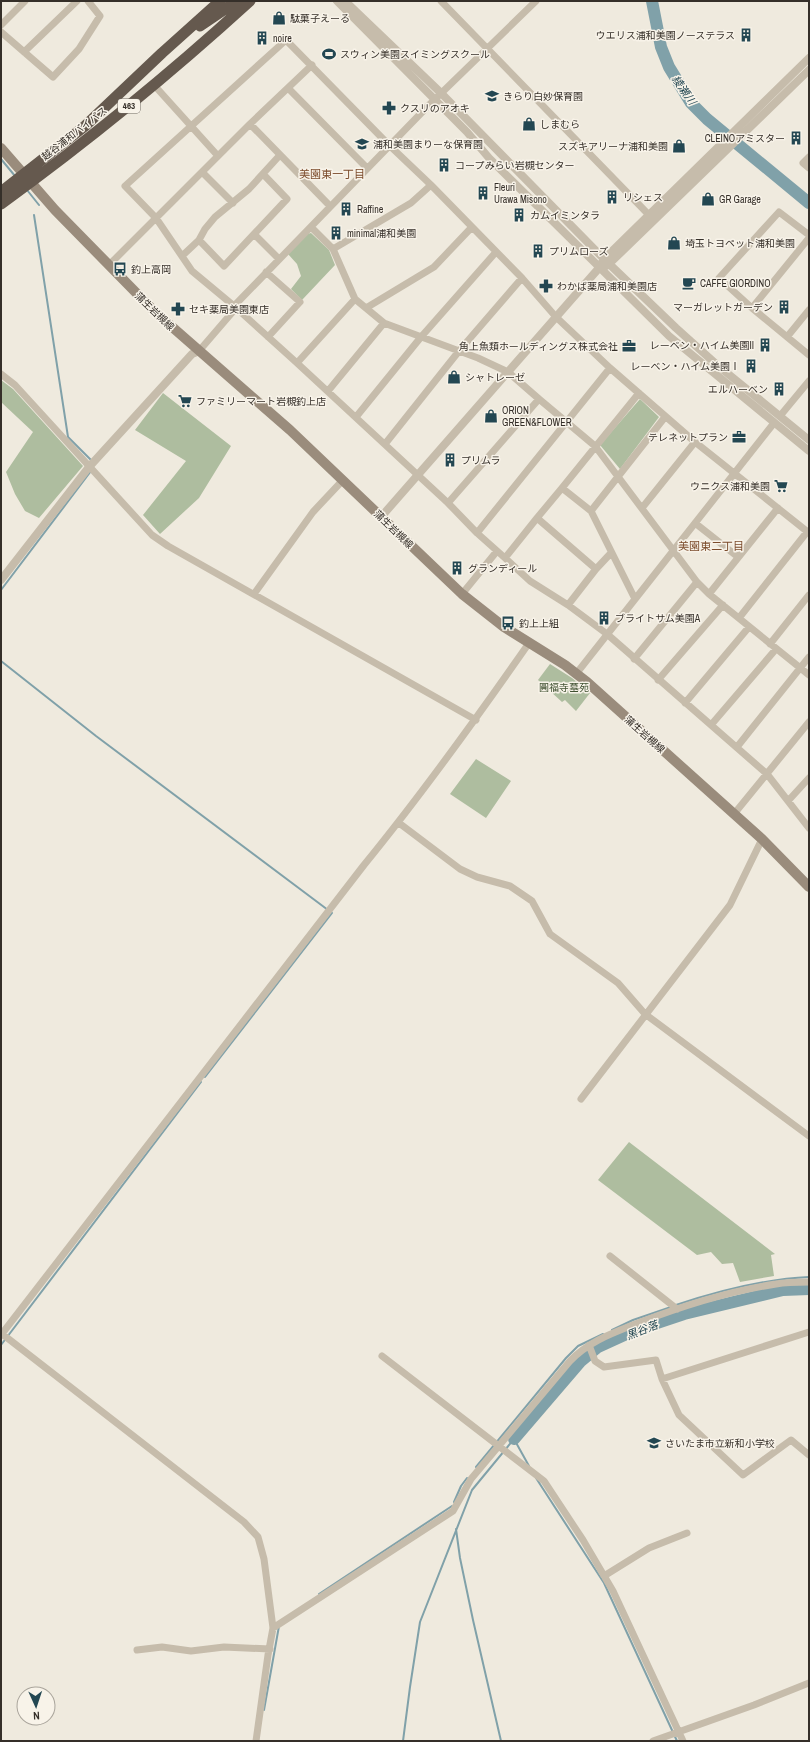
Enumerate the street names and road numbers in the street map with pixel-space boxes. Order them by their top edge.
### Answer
road number: 463 [118,99,140,113]
street label: 越谷浦和バイパス [39,104,110,163]
street label: 蒲生岩槻線 [132,289,177,333]
street label: 蒲生岩槻線 [371,507,416,551]
street label: 蒲生岩槻線 [622,713,668,756]

